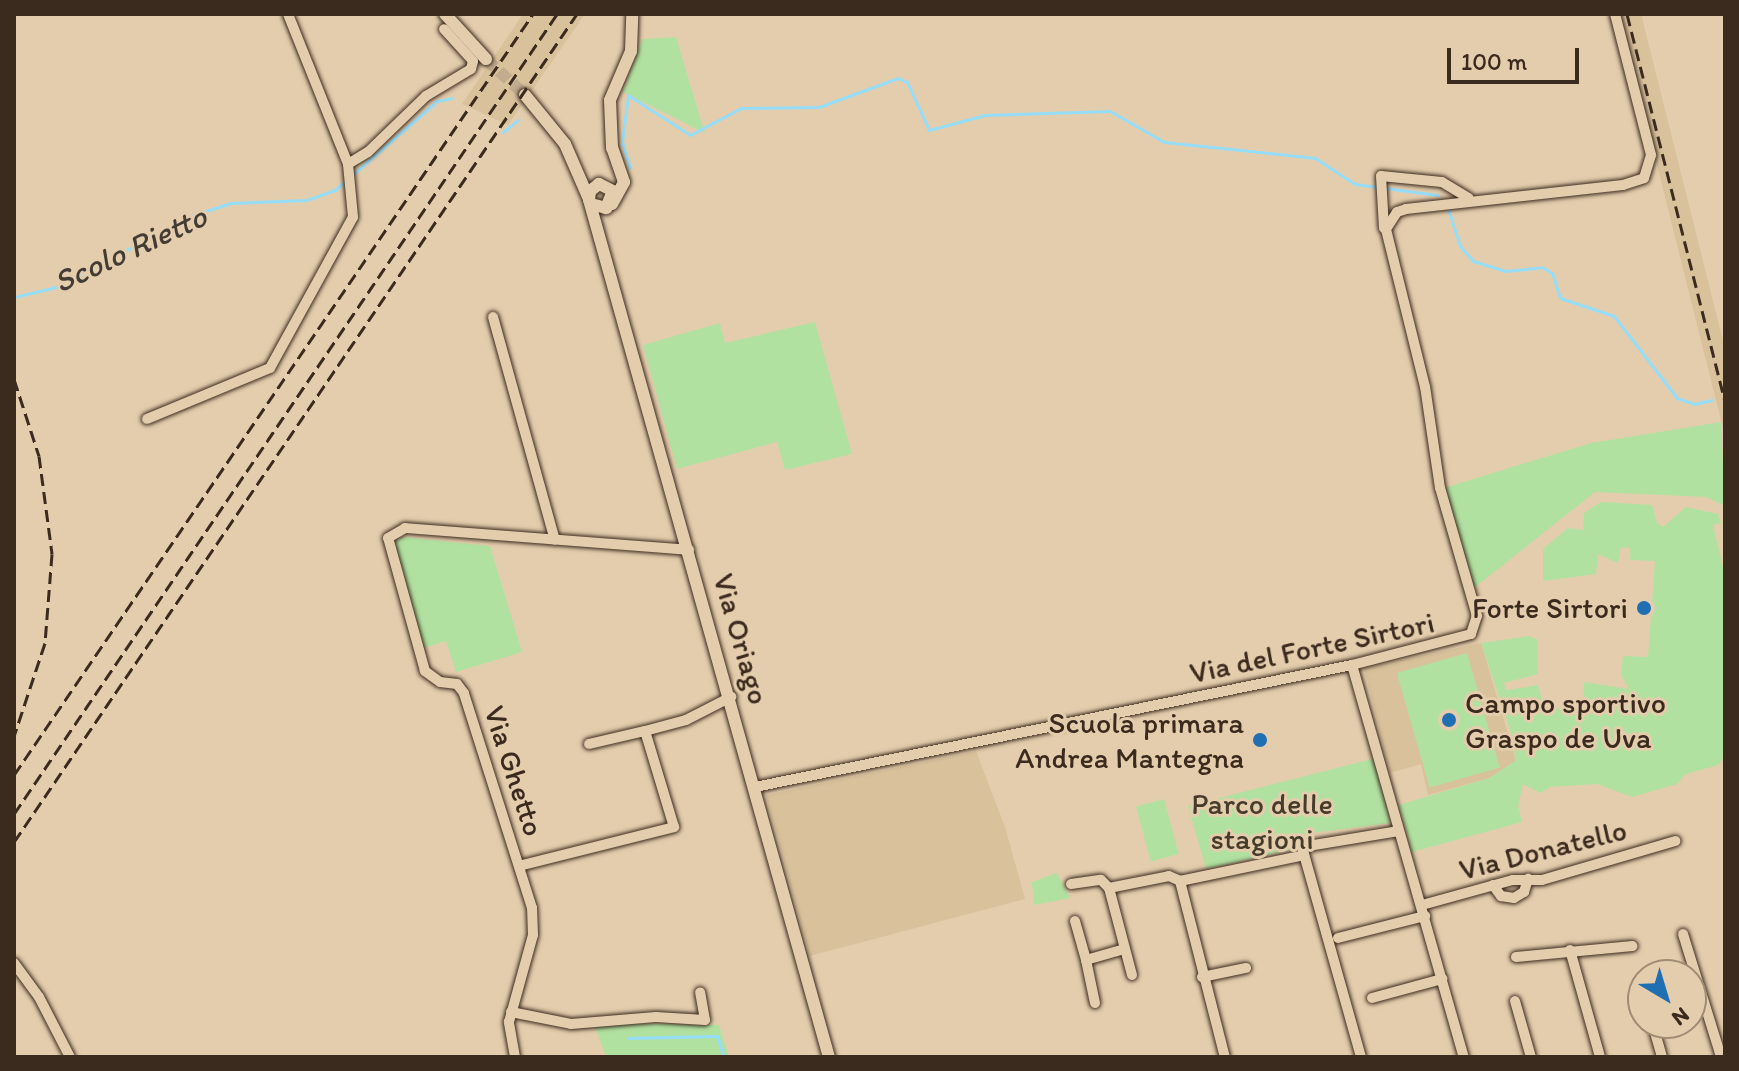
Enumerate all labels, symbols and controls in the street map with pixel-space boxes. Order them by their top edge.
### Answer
scale bar [1451,32,1583,82]
text: 100 m [1461,47,1527,76]
water label: Scolo Rietto [48,197,212,301]
street label: Via Oriago [705,570,777,708]
place label: Forte Sirtori [1472,590,1628,626]
marker: Forte Sirtori [1635,599,1653,617]
street label: Via del Forte Sirtori [1186,604,1438,692]
place label: Campo sportivo Graspo de Uva [1465,685,1665,756]
street label: Via Ghetto [476,701,552,841]
place label: Scuola primara Andrea Mantegna [1015,705,1244,776]
marker: Campo sportivo Graspo de Uva [1440,711,1458,729]
marker: Scuola primara Andrea Mantegna [1251,731,1269,749]
park label: Parco delle stagioni [1191,786,1333,856]
street label: Via Donatello [1455,812,1631,888]
north arrow [1627,959,1707,1039]
text: N [1667,1002,1695,1032]

